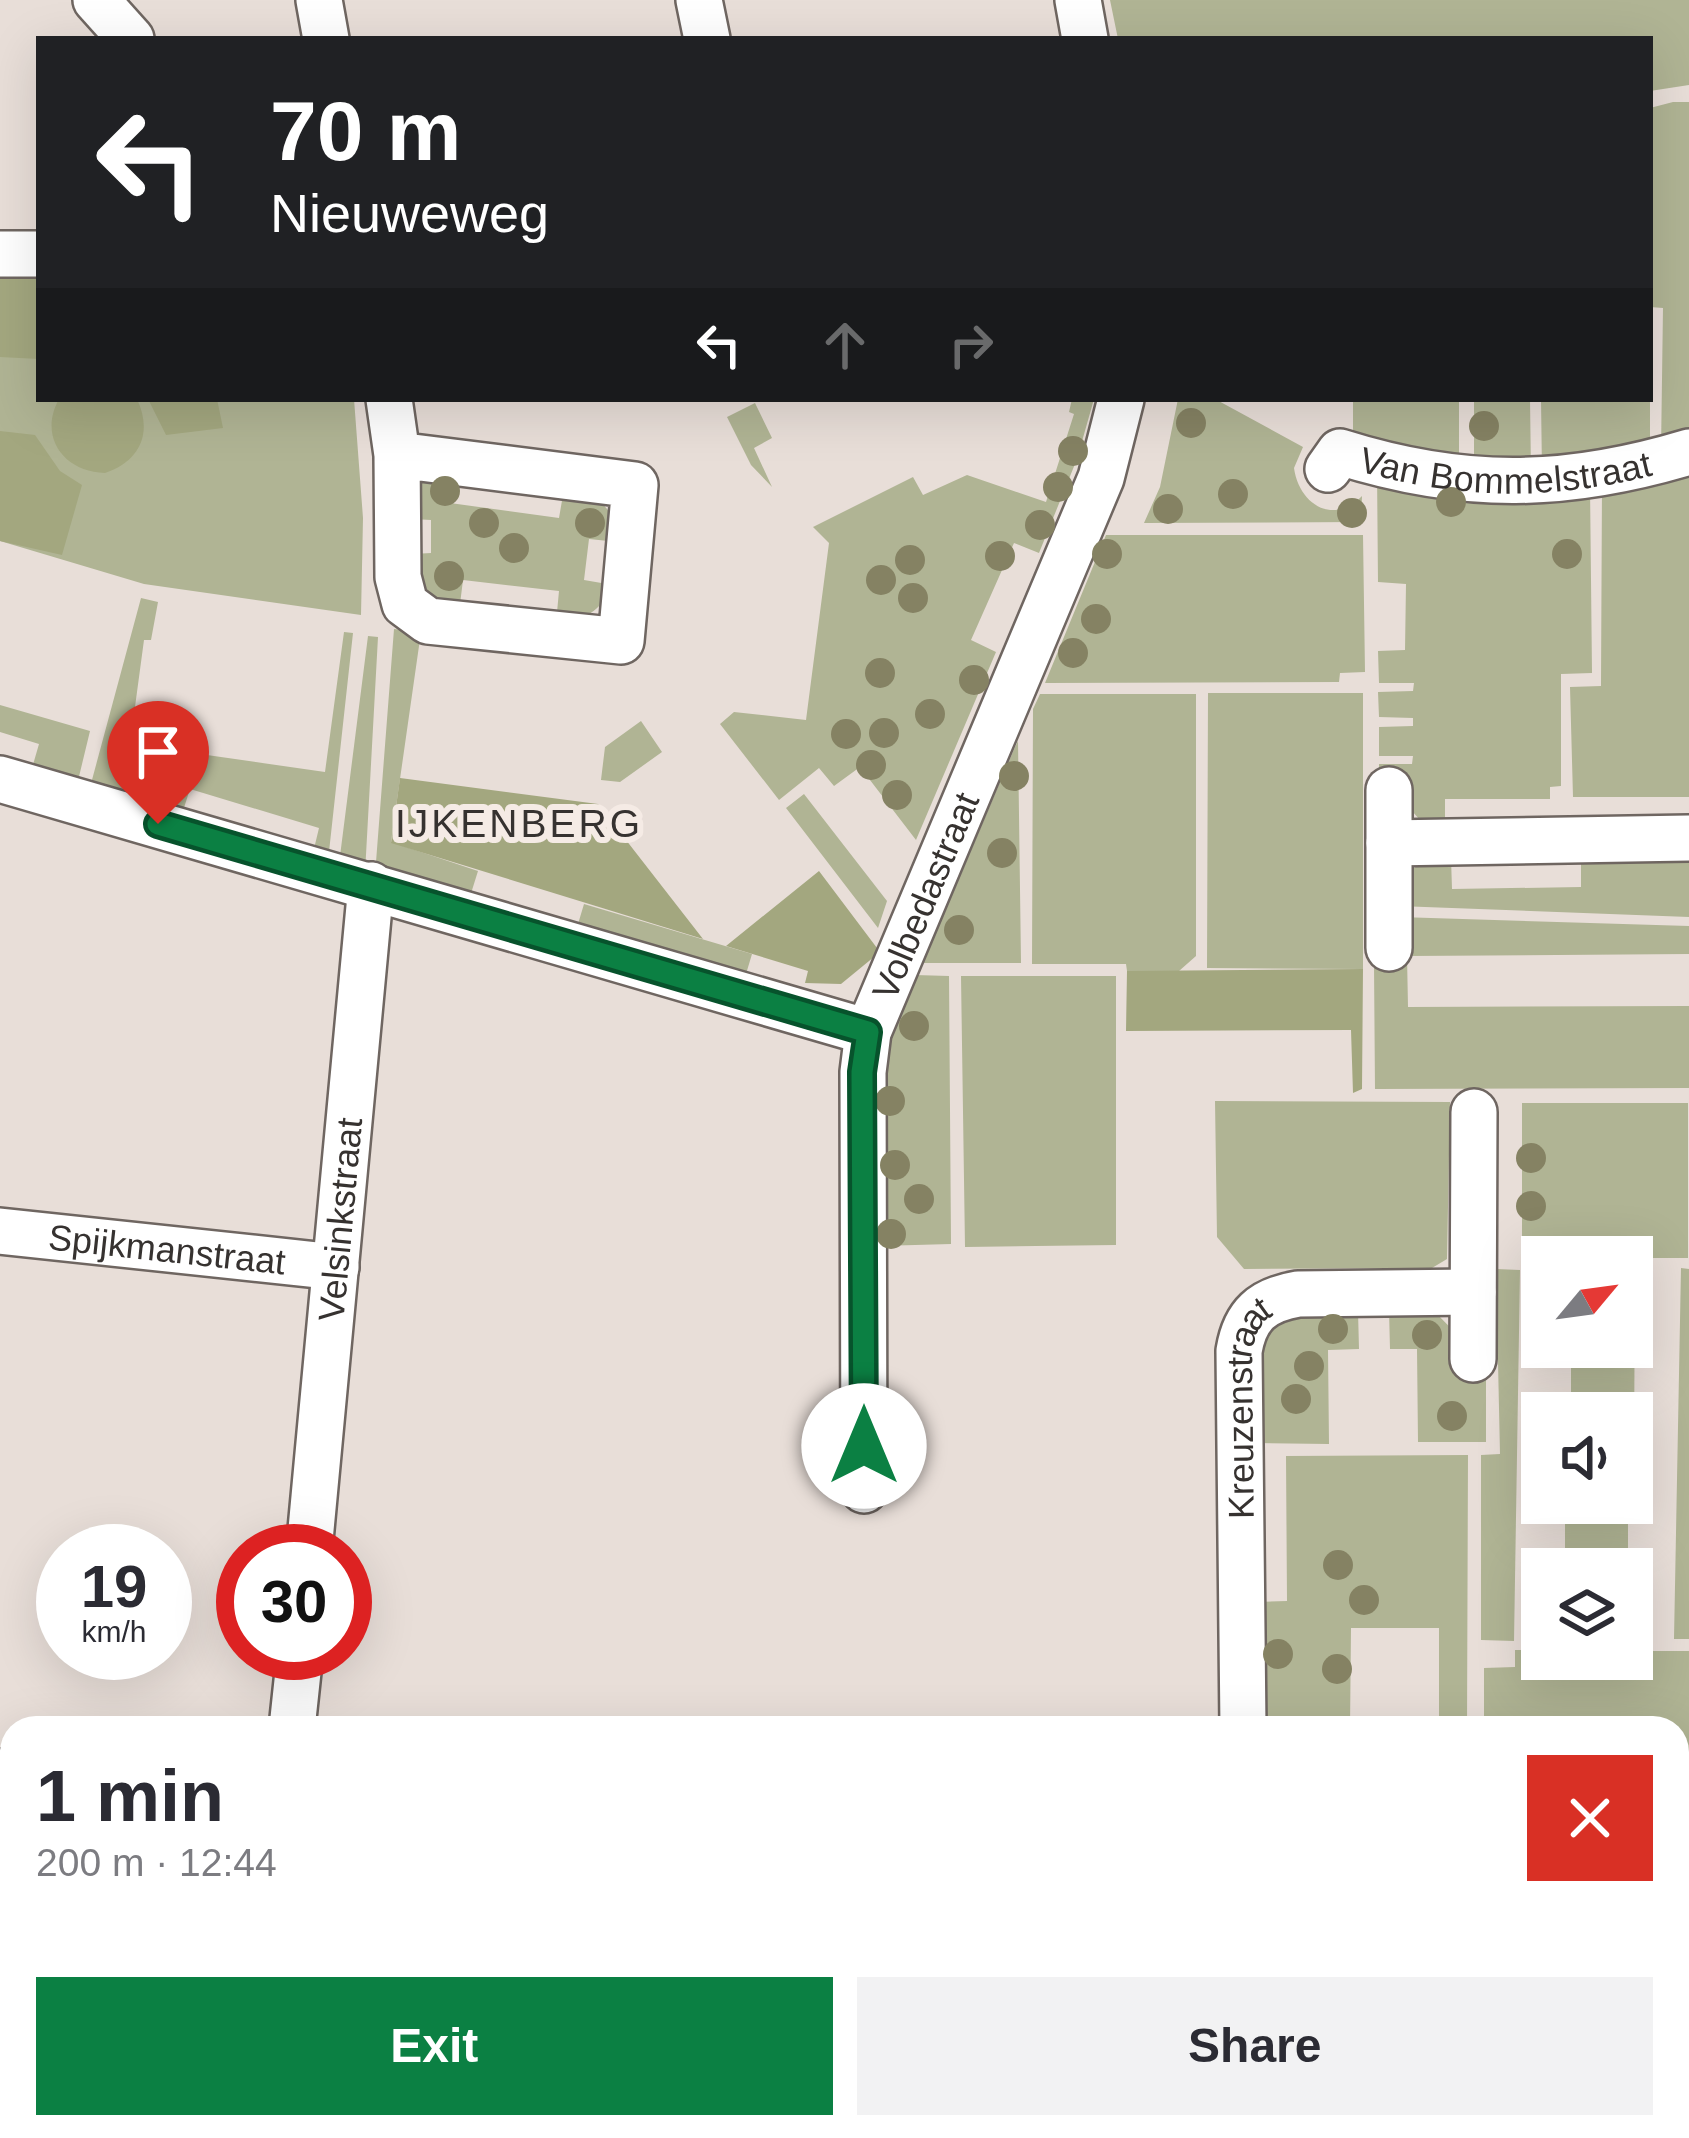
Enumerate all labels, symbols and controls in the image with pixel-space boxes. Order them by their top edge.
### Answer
icon: left [72,84,228,240]
text: 70 m [270,84,461,178]
text: Nieuweweg [270,183,549,243]
icon: left [686,312,752,378]
icon: ahead [812,312,878,378]
icon: right [938,312,1004,378]
street label: Van Bommelstraat [1355,438,1655,501]
pin [107,701,209,824]
icon: arrive [125,719,191,785]
street label: Volbedastraat [864,786,987,1005]
district label: IJKENBERG [395,802,643,845]
street label: Velsinkstraat [310,1116,370,1323]
street label: Spijkmanstraat [46,1216,288,1282]
north arrow [1521,1236,1653,1368]
map controls [1521,1236,1653,1680]
street label: Kreuzenstraat [1218,1288,1278,1519]
position arrow [801,1383,927,1509]
button: sound [1521,1392,1653,1524]
speed limit sign: 30 [216,1524,372,1680]
button: layers [1521,1548,1653,1680]
text: 19 [81,1553,147,1620]
text: km/h [81,1615,147,1648]
button: close [1527,1755,1653,1881]
text: 1 min [36,1756,224,1836]
text: 200 m · 12:44 [36,1841,277,1884]
button: Exit [36,1977,833,2115]
button: Share [857,1977,1653,2115]

